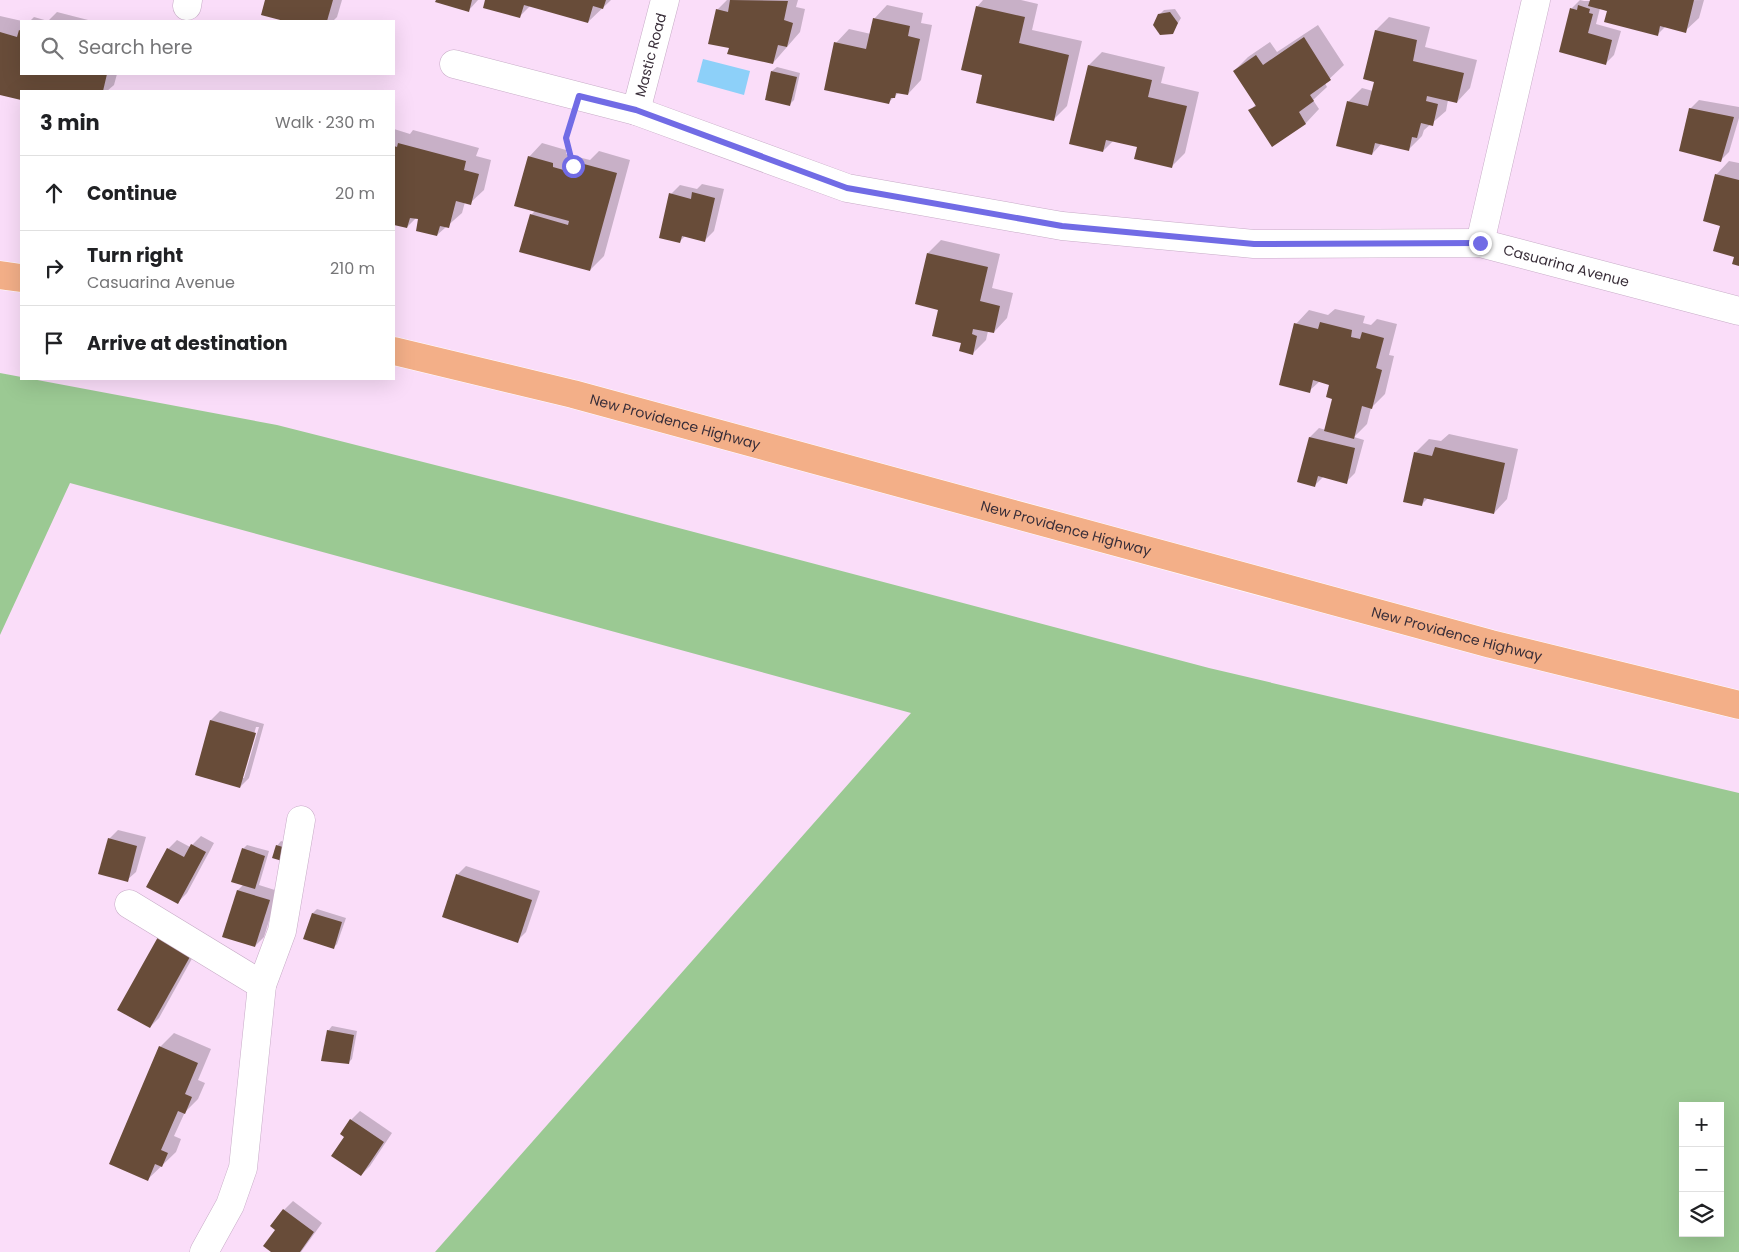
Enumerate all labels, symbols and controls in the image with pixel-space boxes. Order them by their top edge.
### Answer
street label: Mastic Road [630,11,671,99]
search box [20,20,395,75]
icon: search [38,34,66,62]
text: Search here [78,34,192,61]
text: 3 min [40,108,100,137]
text: Walk · 230 m [275,111,375,134]
route start [562,155,585,178]
icon: ahead [40,179,68,207]
text: Continue [87,180,177,207]
text: 20 m [335,182,375,205]
route end [1469,232,1492,255]
street label: Casuarina Avenue [1501,240,1632,292]
text: Turn right [87,242,183,269]
icon: right [40,254,68,282]
text: 210 m [330,257,375,280]
text: Casuarina Avenue [87,271,235,294]
icon: arrive [40,329,68,357]
text: Arrive at destination [87,330,288,357]
street label: New Providence Highway [588,389,763,455]
street label: New Providence Highway [978,495,1154,561]
street label: New Providence Highway [1369,602,1544,666]
map controls [1679,1102,1724,1237]
button: + [1679,1102,1724,1147]
button: − [1679,1147,1724,1192]
button: layers [1679,1192,1724,1237]

